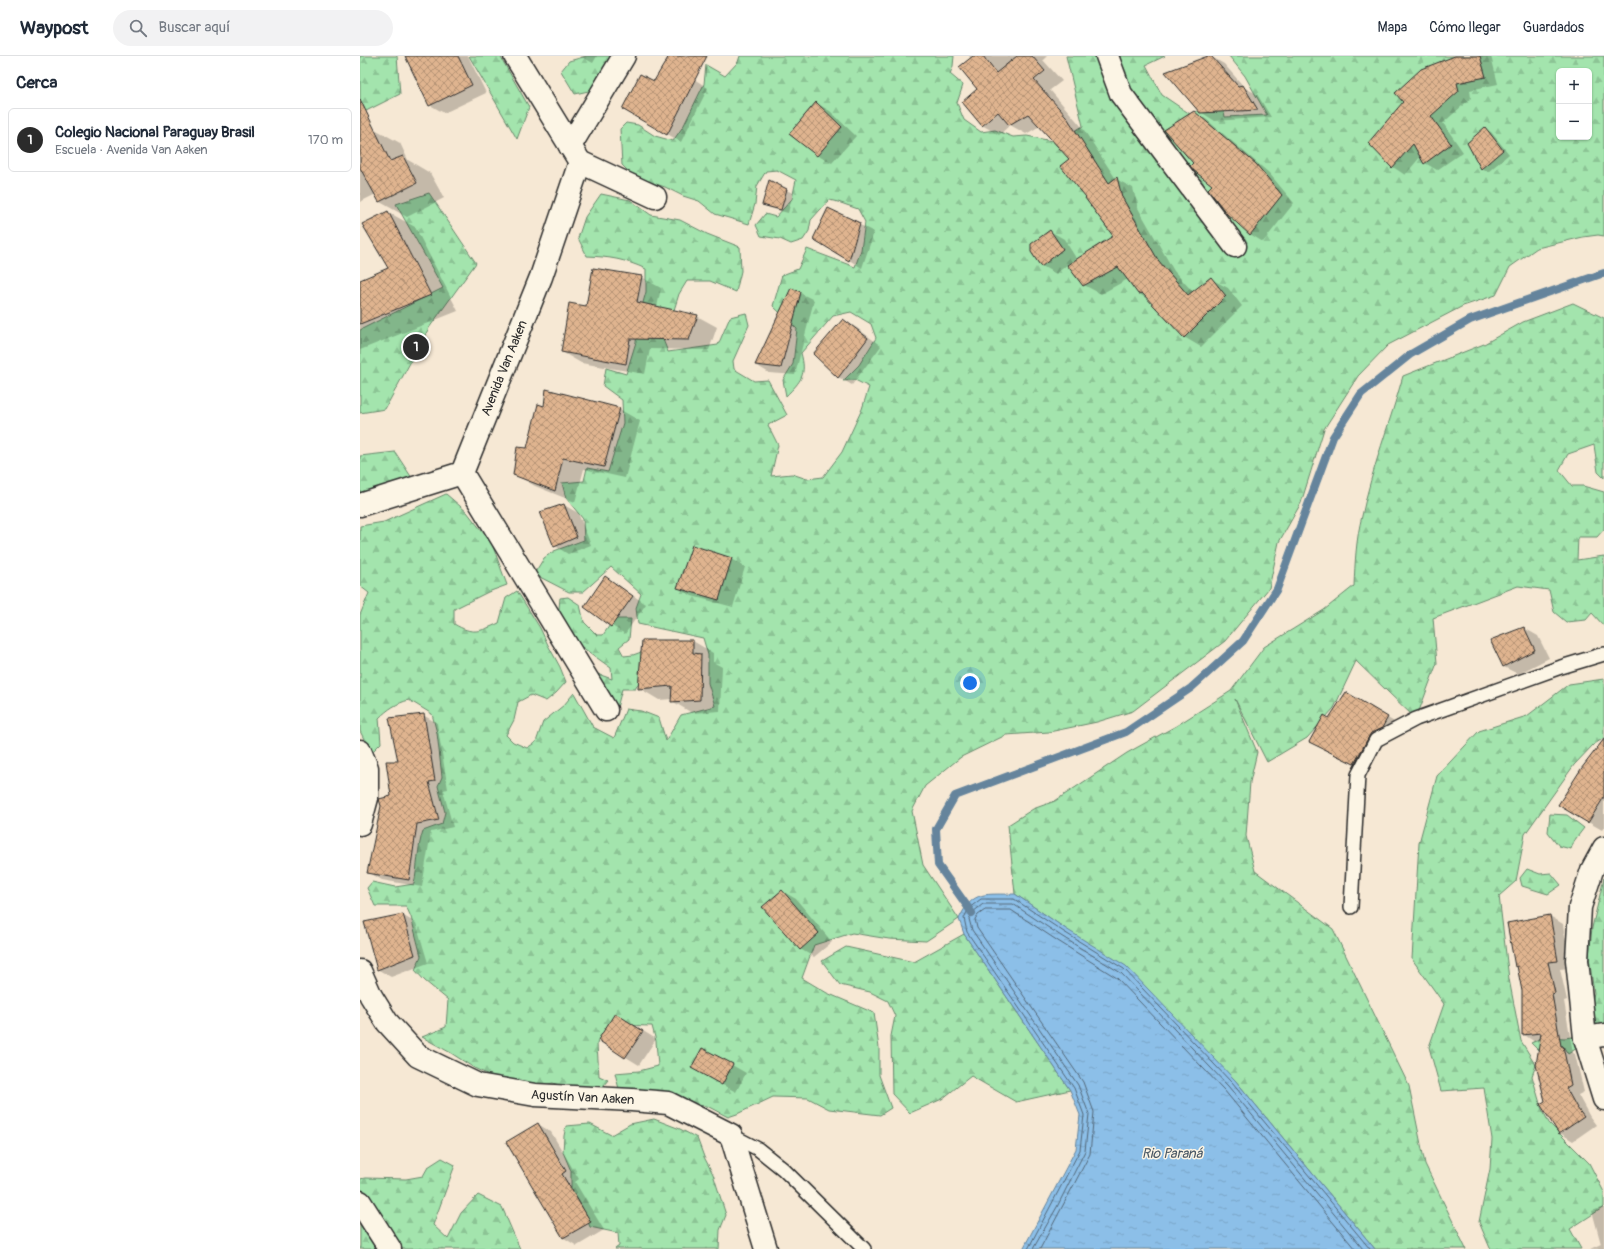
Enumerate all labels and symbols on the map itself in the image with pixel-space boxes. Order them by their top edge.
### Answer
street label: Avenida Van Aaken [478,318,531,418]
pin: 1 [403,332,429,362]
your location [960,673,980,693]
street label: Agustín Van Aaken [530,1087,635,1108]
water label: Rio Paraná [1142,1145,1204,1162]

